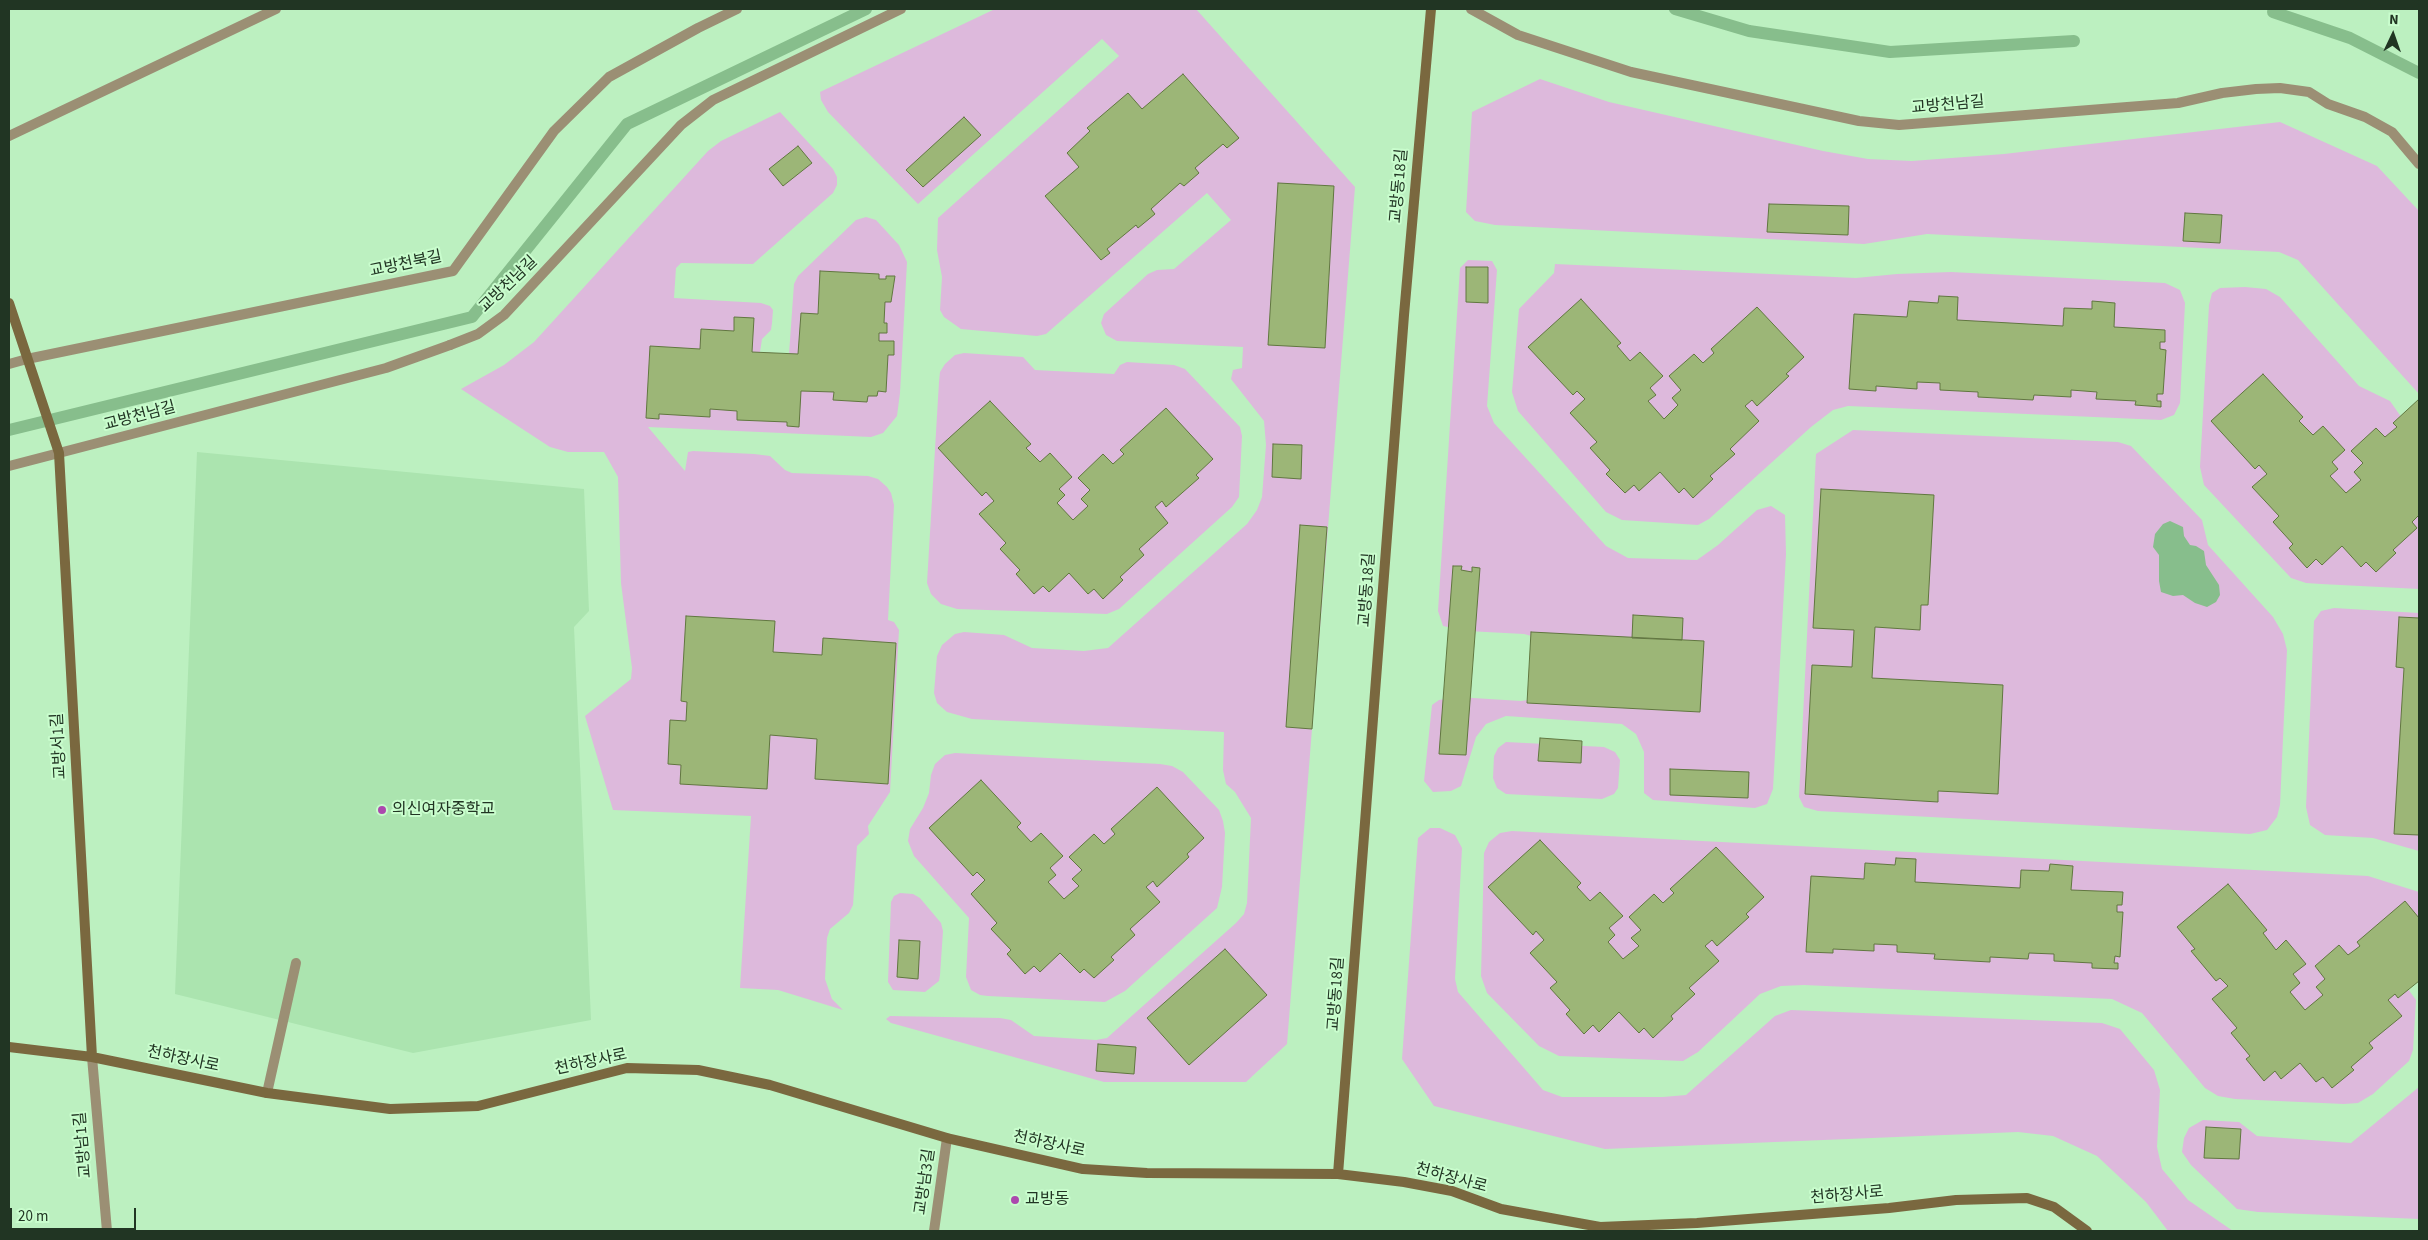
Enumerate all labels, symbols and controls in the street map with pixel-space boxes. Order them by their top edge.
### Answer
north arrow [2368,10,2418,60]
text: N [2389,10,2399,30]
street label: 교방천남길 [1911,93,1985,119]
street label: 교방동18길 [1387,148,1413,224]
street label: 교방천북길 [368,248,444,282]
street label: 교방천남길 [476,253,542,317]
street label: 교방천남길 [102,398,178,436]
street label: 교방동18길 [1356,552,1380,628]
street label: 교방서1길 [49,712,71,780]
place label: 의신여자중학교 [392,800,495,820]
marker: 의신여자중학교 [376,804,388,816]
street label: 교방동18길 [1325,956,1349,1032]
street label: 천하장사로 [145,1043,221,1077]
street label: 천하장사로 [553,1046,629,1080]
street label: 교방남1길 [72,1111,96,1179]
street label: 천하장사로 [1011,1128,1087,1162]
street label: 교방남3길 [912,1148,940,1216]
street label: 천하장사로 [1413,1160,1489,1198]
street label: 천하장사로 [1810,1183,1884,1209]
place label: 교방동 [1025,1190,1069,1210]
marker: 교방동 [1009,1194,1021,1206]
scale bar [12,1198,139,1230]
text: 20 m [18,1206,48,1227]

